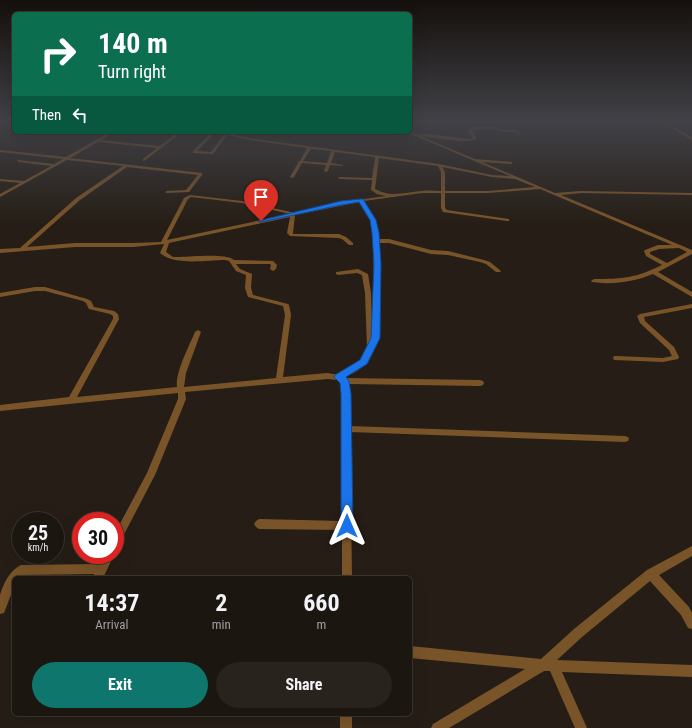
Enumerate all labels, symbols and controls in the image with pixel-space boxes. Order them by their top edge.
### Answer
text: 140 m [98,27,168,60]
icon: right [32,28,84,80]
text: Turn right [98,61,166,82]
icon: left [69,104,91,126]
text: Then [32,106,61,124]
pin [244,180,278,221]
icon: arrive [250,186,272,208]
position arrow [326,505,368,547]
speed limit sign: 30 [72,512,124,564]
text: 25 [28,521,48,545]
text: km/h [28,542,48,553]
text: 14:37 [84,589,139,617]
text: 2 [215,589,227,617]
text: 660 [303,589,340,617]
text: Arrival [95,617,128,632]
text: min [212,617,231,632]
text: m [317,617,326,632]
button: Exit [32,662,208,708]
button: Share [216,662,392,708]

